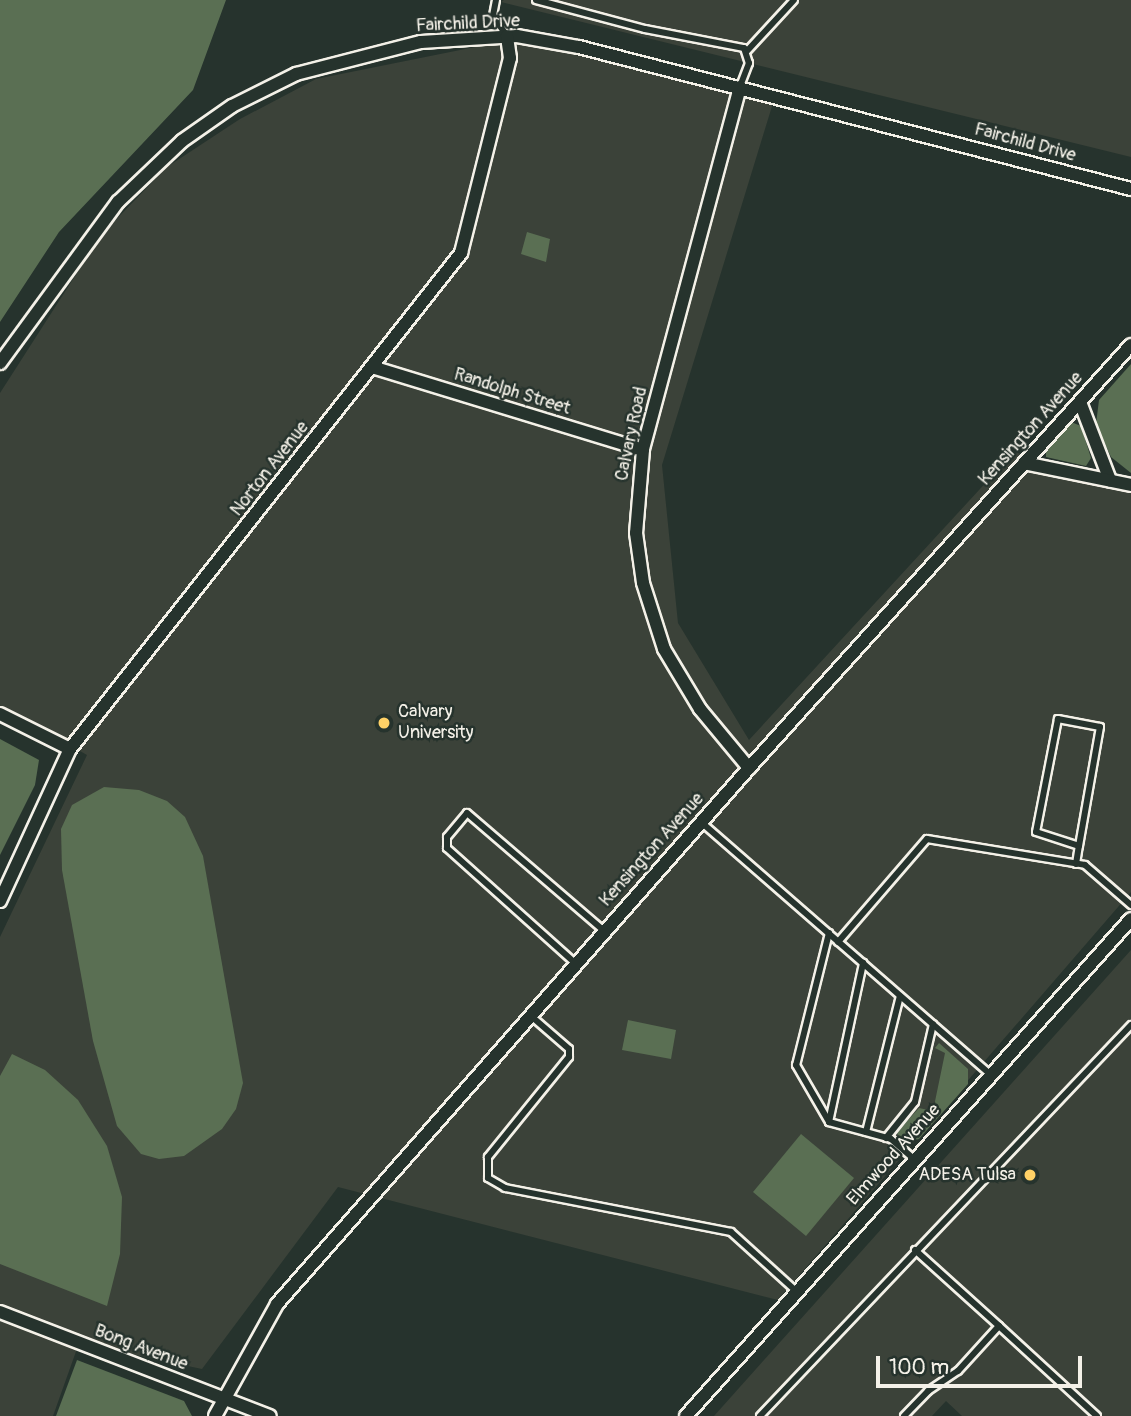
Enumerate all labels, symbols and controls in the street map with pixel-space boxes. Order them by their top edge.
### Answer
street label: Fairchild Drive [415,10,521,38]
street label: Fairchild Drive [972,119,1078,167]
street label: Randolph Street [451,364,573,420]
street label: Kensington Avenue [974,368,1088,490]
street label: Calvary Road [612,385,652,483]
street label: Norton Avenue [226,417,314,521]
place label: Calvary University [398,702,473,744]
marker: Calvary University [376,715,392,731]
street label: Kensington Avenue [595,789,709,911]
street label: Elmwood Avenue [843,1100,945,1210]
place label: ADESA Tulsa [918,1164,1016,1186]
marker: ADESA Tulsa [1022,1167,1038,1183]
street label: Bong Avenue [91,1320,191,1376]
scale bar [879,1342,1086,1386]
text: 100 m [889,1354,949,1381]

